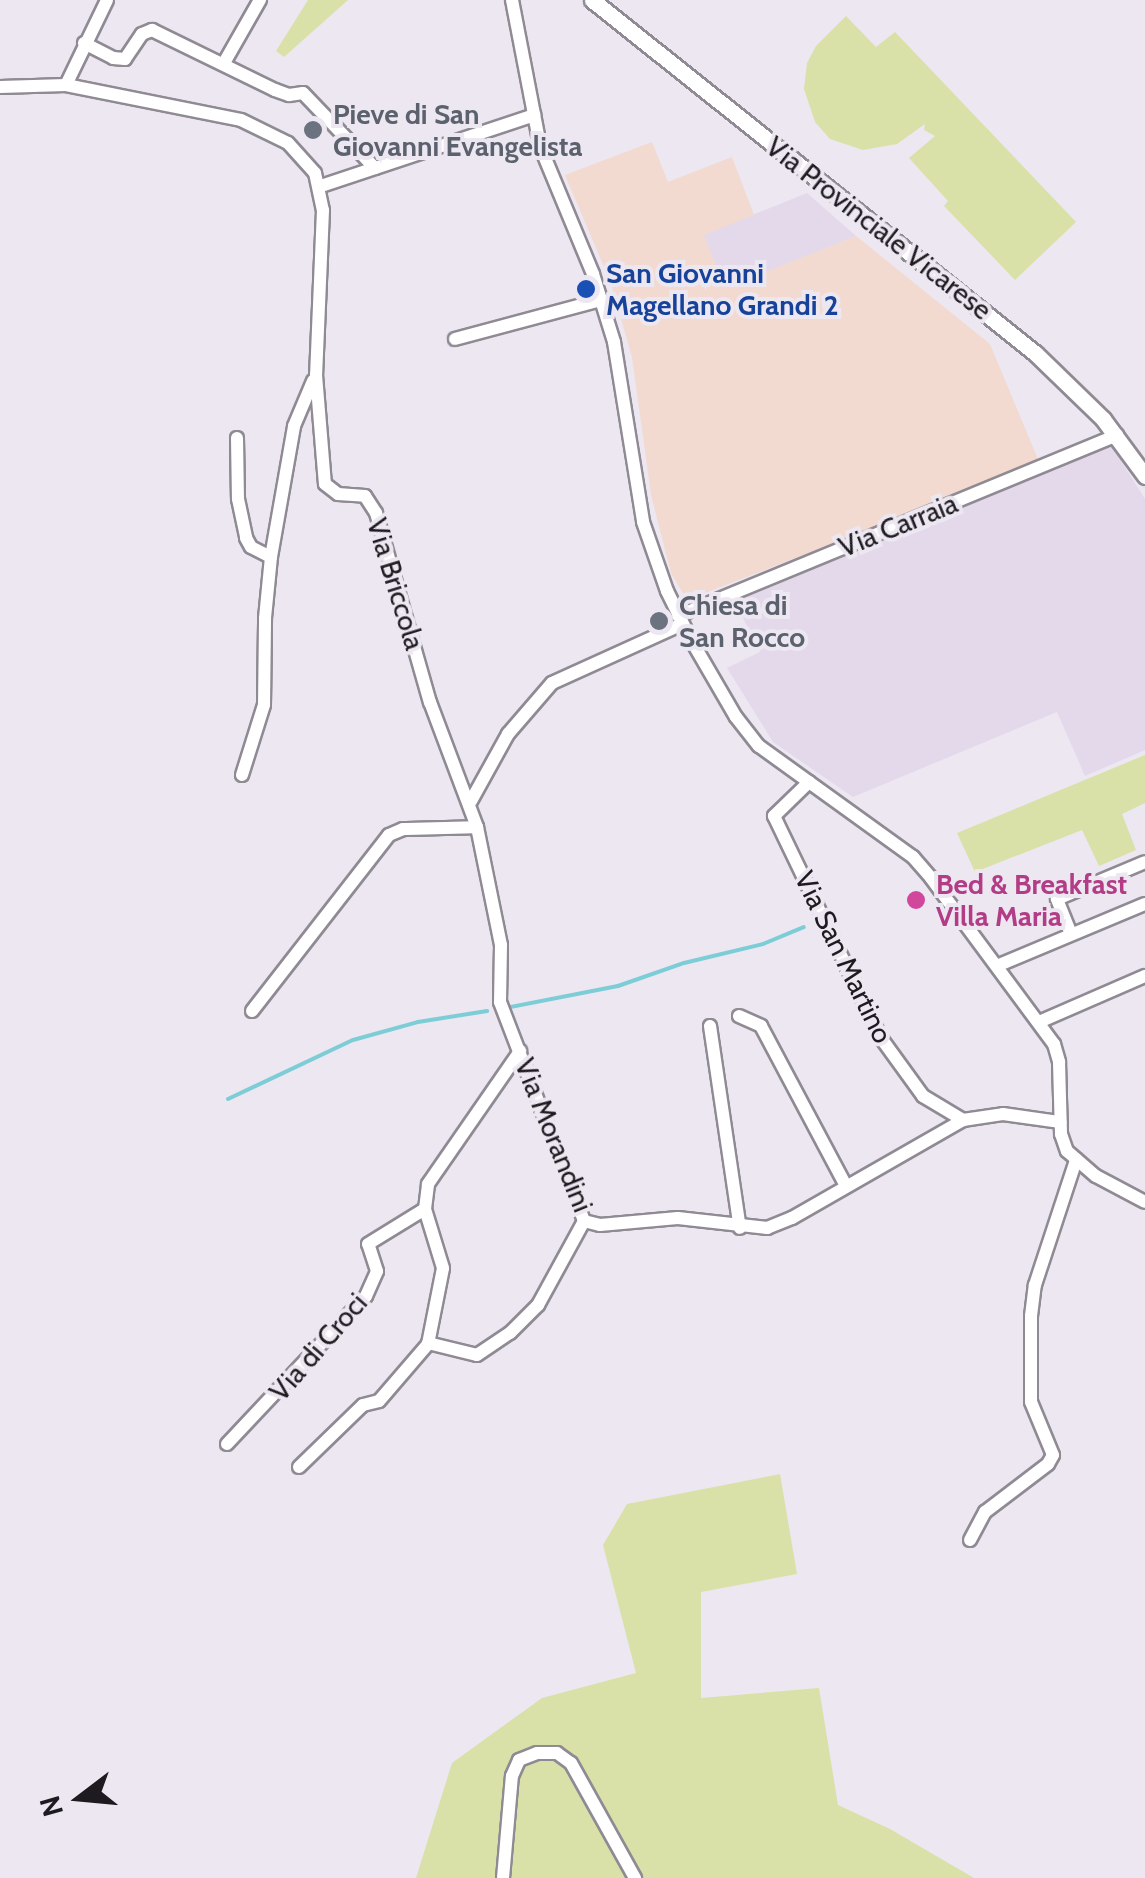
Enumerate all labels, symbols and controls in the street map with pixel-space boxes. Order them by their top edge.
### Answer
place label: Pieve di San Giovanni Evangelista [333,97,582,163]
marker: Pieve di San Giovanni Evangelista [302,119,324,141]
street label: Via Provinciale Vicarese [759,129,999,327]
place label: San Giovanni Magellano Grandi 2 [606,256,839,322]
marker: San Giovanni Magellano Grandi 2 [575,278,597,300]
street label: Via Carraia [834,486,962,564]
street label: Via Briccola [360,514,432,654]
place label: Chiesa di San Rocco [679,588,805,654]
marker: Chiesa di San Rocco [648,610,670,632]
street label: Via San Martino [788,866,900,1048]
place label: Bed & Breakfast Villa Maria [936,867,1127,933]
marker: Bed & Breakfast Villa Maria [905,889,927,911]
street label: Via Morandini [508,1053,600,1217]
street label: Via di Croci [262,1286,374,1408]
north arrow [30,1748,130,1848]
text: N [32,1792,70,1820]

